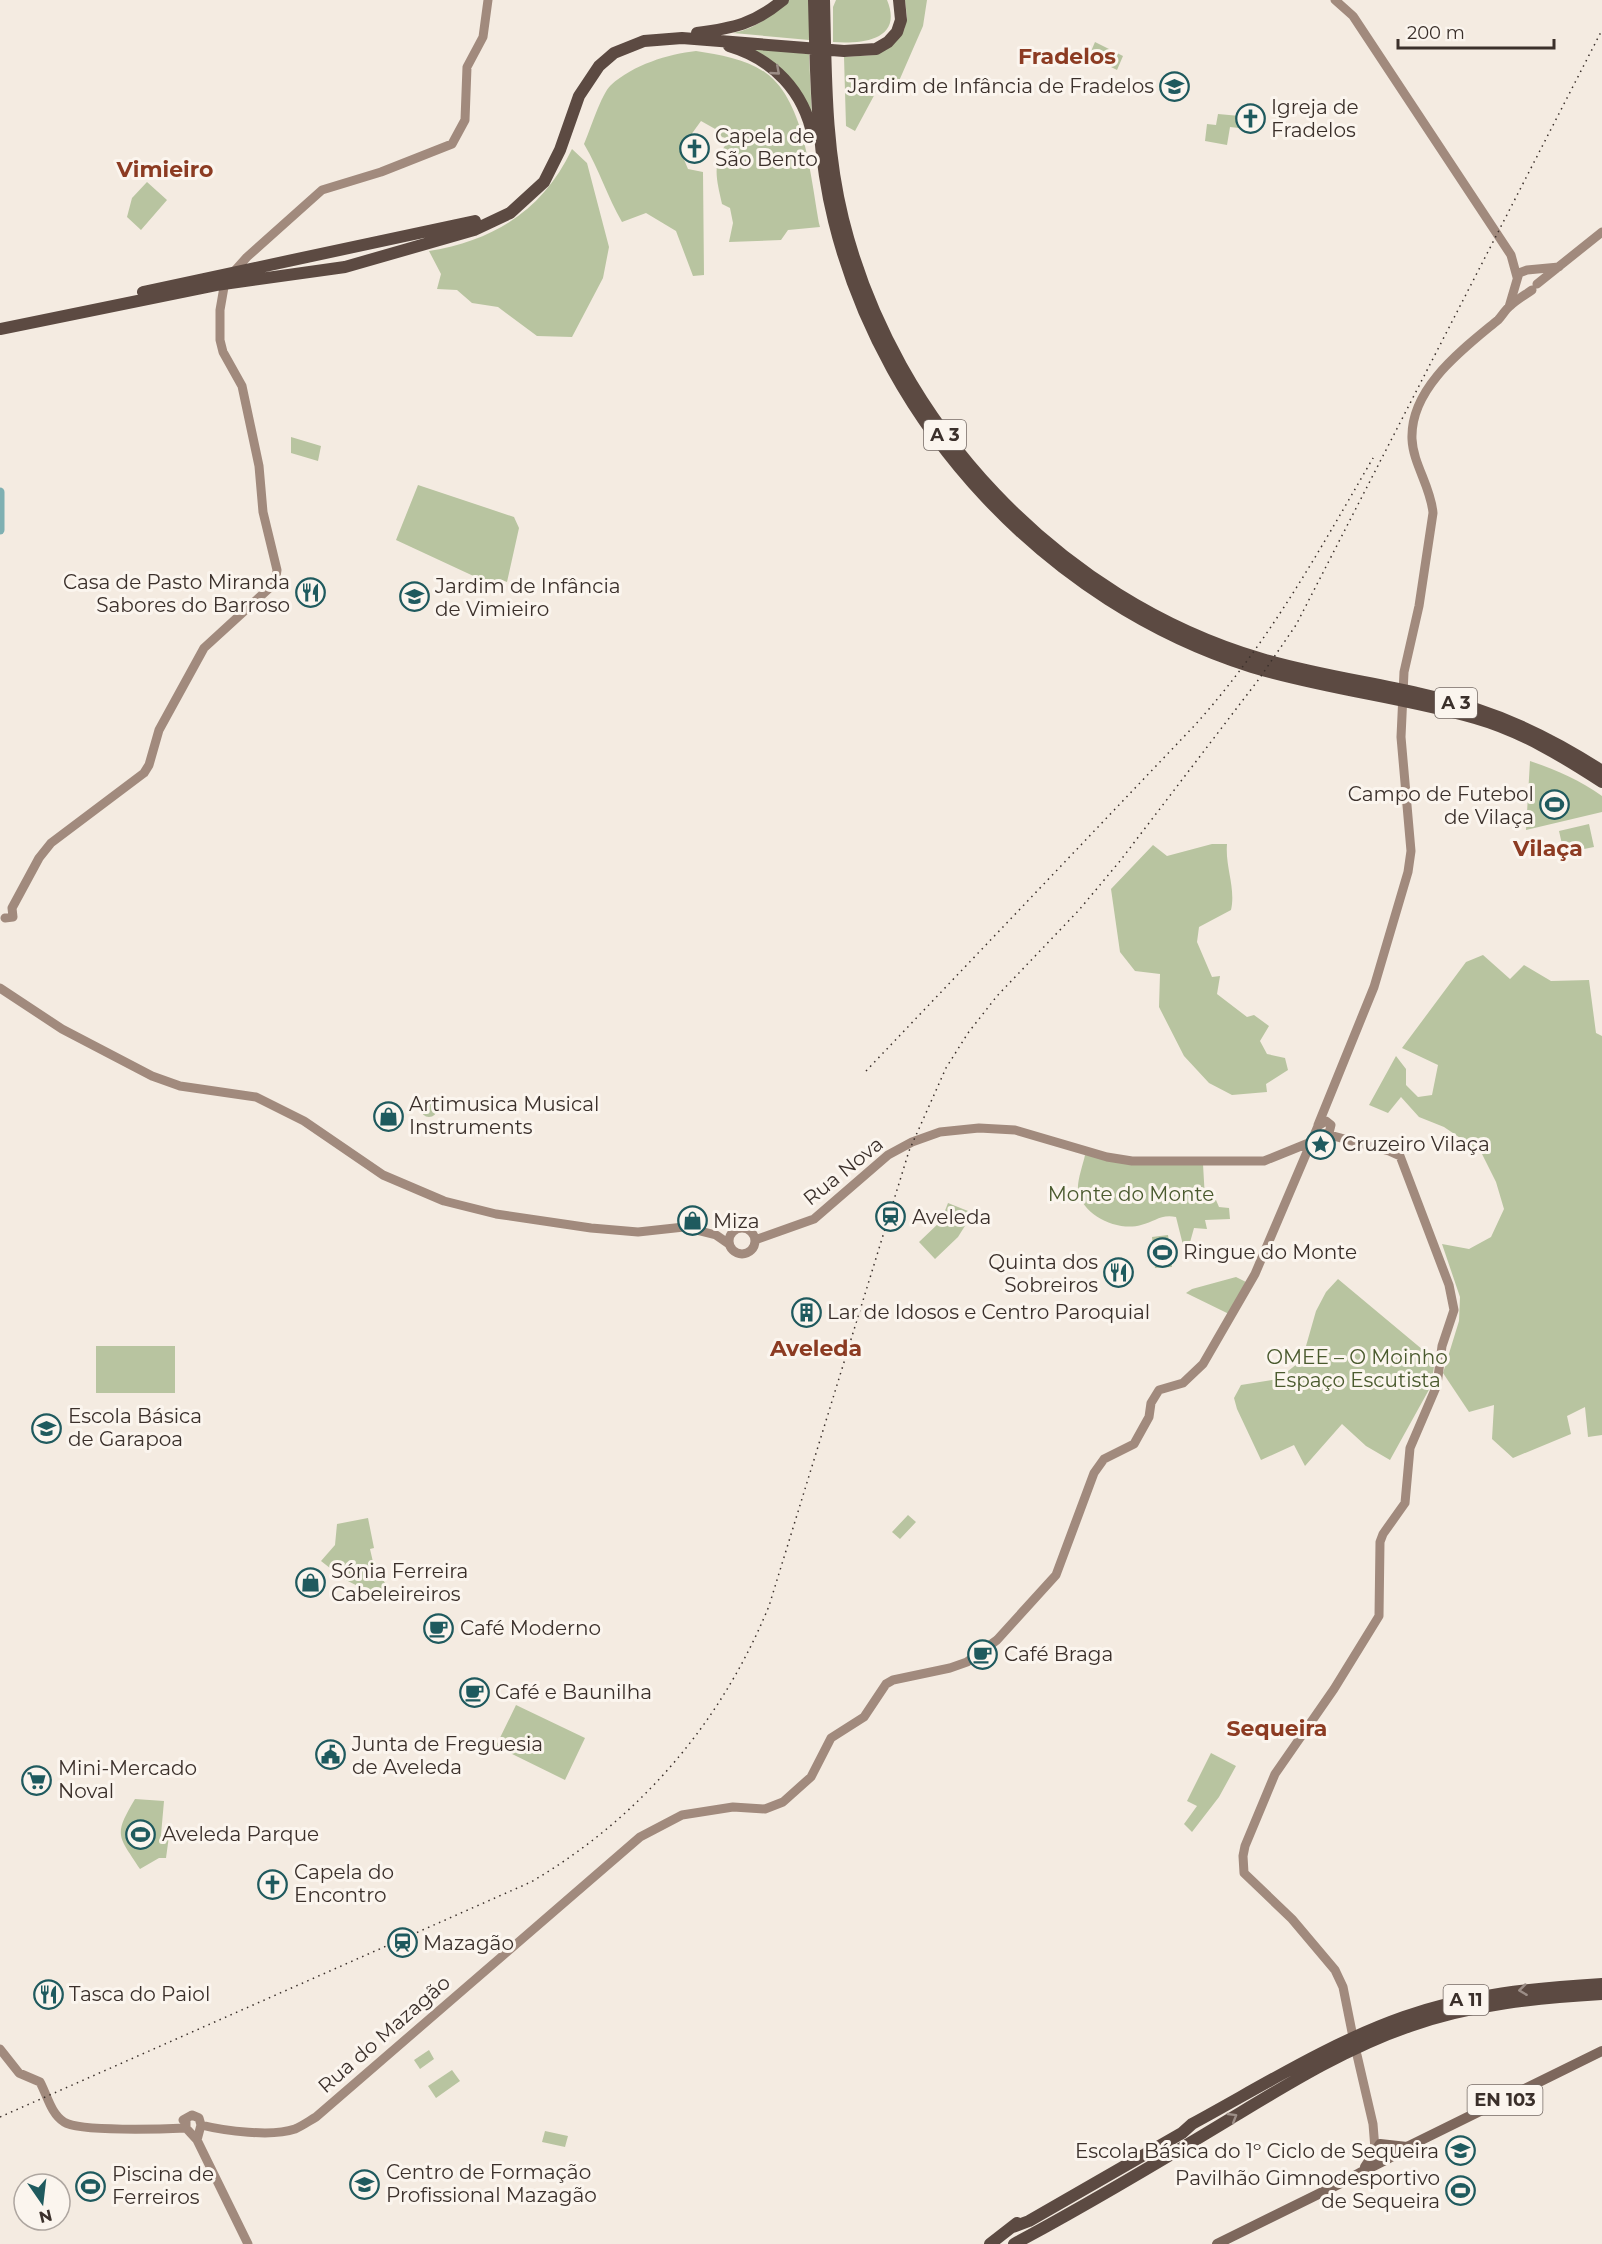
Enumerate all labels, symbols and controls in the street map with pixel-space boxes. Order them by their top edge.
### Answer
scale bar [1398,12,1554,50]
text: 200 m [1407,22,1465,44]
district label: Fradelos [1018,43,1116,70]
one-way arrow [769,64,780,75]
school or university icon: Jardim de Infância de Fradelos [1159,70,1191,102]
place label: Jardim de Infância de Fradelos [846,74,1154,98]
place label: Igreja de Fradelos [1271,95,1359,142]
church icon: Igreja de Fradelos [1234,103,1266,135]
place label: Capela de São Bento [715,124,818,171]
church icon: Capela de São Bento [678,132,710,164]
district label: Vimieiro [116,156,213,183]
road number: A 3 [924,420,966,450]
place label: Casa de Pasto Miranda Sabores do Barroso [63,570,290,617]
place label: Jardim de Infância de Vimieiro [434,574,621,621]
restaurant icon: Casa de Pasto Miranda Sabores do Barroso [295,577,327,609]
school or university icon: Jardim de Infância de Vimieiro [398,581,430,613]
road number: A 3 [1435,688,1477,718]
place label: Campo de Futebol de Vilaça [1348,782,1534,829]
sports icon: Campo de Futebol de Vilaça [1539,789,1571,821]
district label: Vilaça [1512,835,1583,862]
place label: Artimusica Musical Instruments [409,1092,599,1139]
shop icon: Artimusica Musical Instruments [372,1100,404,1132]
place icon: Cruzeiro Vilaça [1305,1128,1337,1160]
street label: Rua Nova [798,1132,888,1210]
place label: Cruzeiro Vilaça [1342,1132,1490,1156]
park label: Monte do Monte [1048,1182,1214,1206]
station icon: Aveleda [875,1201,907,1233]
shop icon: Miza [676,1205,708,1237]
place label: Aveleda [912,1205,991,1229]
place label: Miza [713,1209,760,1233]
sports icon: Ringue do Monte [1146,1236,1178,1268]
place label: Ringue do Monte [1183,1240,1357,1264]
place label: Quinta dos Sobreiros [988,1250,1098,1297]
restaurant icon: Quinta dos Sobreiros [1103,1257,1135,1289]
building icon: Lar de Idosos e Centro Paroquial [790,1296,822,1328]
place label: Lar de Idosos e Centro Paroquial [827,1300,1150,1324]
district label: Aveleda [769,1335,862,1362]
park label: OMEE – O Moinho Espaço Escutista [1266,1345,1448,1392]
place label: Escola Básica de Garapoa [68,1404,202,1451]
school or university icon: Escola Básica de Garapoa [31,1412,63,1444]
place label: Sónia Ferreira Cabeleireiros [331,1559,468,1606]
shop icon: Sónia Ferreira Cabeleireiros [294,1567,326,1599]
cafe icon: Café Moderno [423,1612,455,1644]
place label: Café Moderno [460,1616,601,1640]
cafe icon: Café Braga [967,1638,999,1670]
place label: Café Braga [1004,1642,1113,1666]
cafe icon: Café e Baunilha [458,1676,490,1708]
place label: Café e Baunilha [495,1680,652,1704]
district label: Sequeira [1227,1715,1327,1742]
place label: Junta de Freguesia de Aveleda [351,1732,543,1779]
public building icon: Junta de Freguesia de Aveleda [315,1739,347,1771]
place label: Mini-Mercado Noval [58,1756,197,1803]
supermarket icon: Mini-Mercado Noval [21,1764,53,1796]
sports icon: Aveleda Parque [125,1818,157,1850]
place label: Aveleda Parque [162,1822,319,1846]
place label: Capela do Encontro [294,1860,394,1907]
church icon: Capela do Encontro [257,1868,289,1900]
station icon: Mazagão [386,1927,418,1959]
place label: Mazagão [423,1931,514,1955]
street label: Rua do Mazagão [313,1970,455,2098]
restaurant icon: Tasca do Paiol [32,1978,64,2010]
place label: Tasca do Paiol [69,1982,210,2006]
one-way arrow [1518,1984,1527,1996]
road number: A 11 [1444,1985,1488,2015]
road number: EN 103 [1468,2085,1543,2115]
one-way arrow [1227,2113,1237,2125]
school or university icon: Escola Básica do 1º Ciclo de Sequeira [1444,2135,1476,2167]
place label: Escola Básica do 1º Ciclo de Sequeira [1075,2139,1439,2163]
place label: Centro de Formação Profissional Mazagão [386,2160,597,2207]
place label: Piscina de Ferreiros [112,2162,214,2209]
place label: Pavilhão Gimnodesportivo de Sequeira [1175,2166,1440,2213]
school or university icon: Centro de Formação Profissional Mazagão [349,2168,381,2200]
sports icon: Piscina de Ferreiros [75,2170,107,2202]
north arrow [12,2172,72,2232]
sports icon: Pavilhão Gimnodesportivo de Sequeira [1445,2174,1477,2206]
text: N [37,2205,54,2227]

